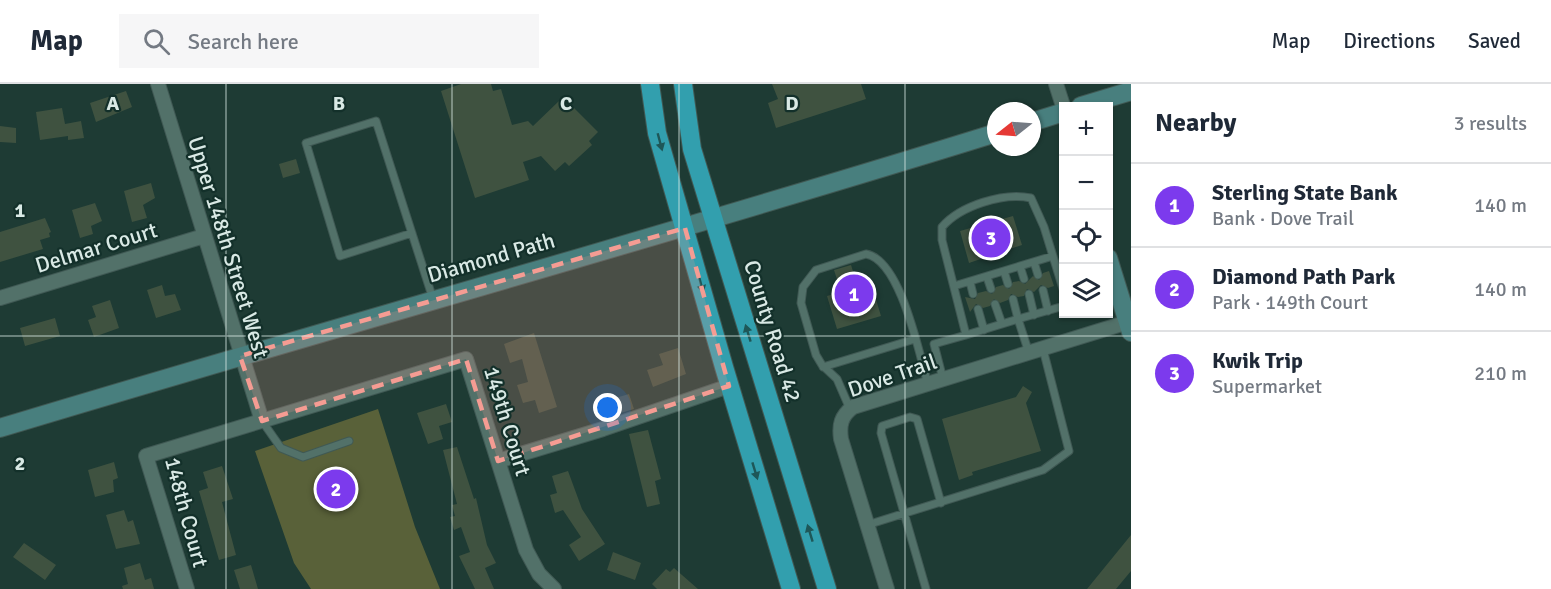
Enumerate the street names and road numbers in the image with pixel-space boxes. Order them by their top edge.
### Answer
street label: Upper 148th Street West [182,133,275,362]
street label: Delmar Court [32,216,161,279]
street label: Diamond Path [424,226,558,289]
street label: County Road 42 [738,257,807,405]
street label: Dove Trail [844,348,940,403]
street label: 149th Court [478,363,537,479]
street label: 148th Court [159,454,214,570]

